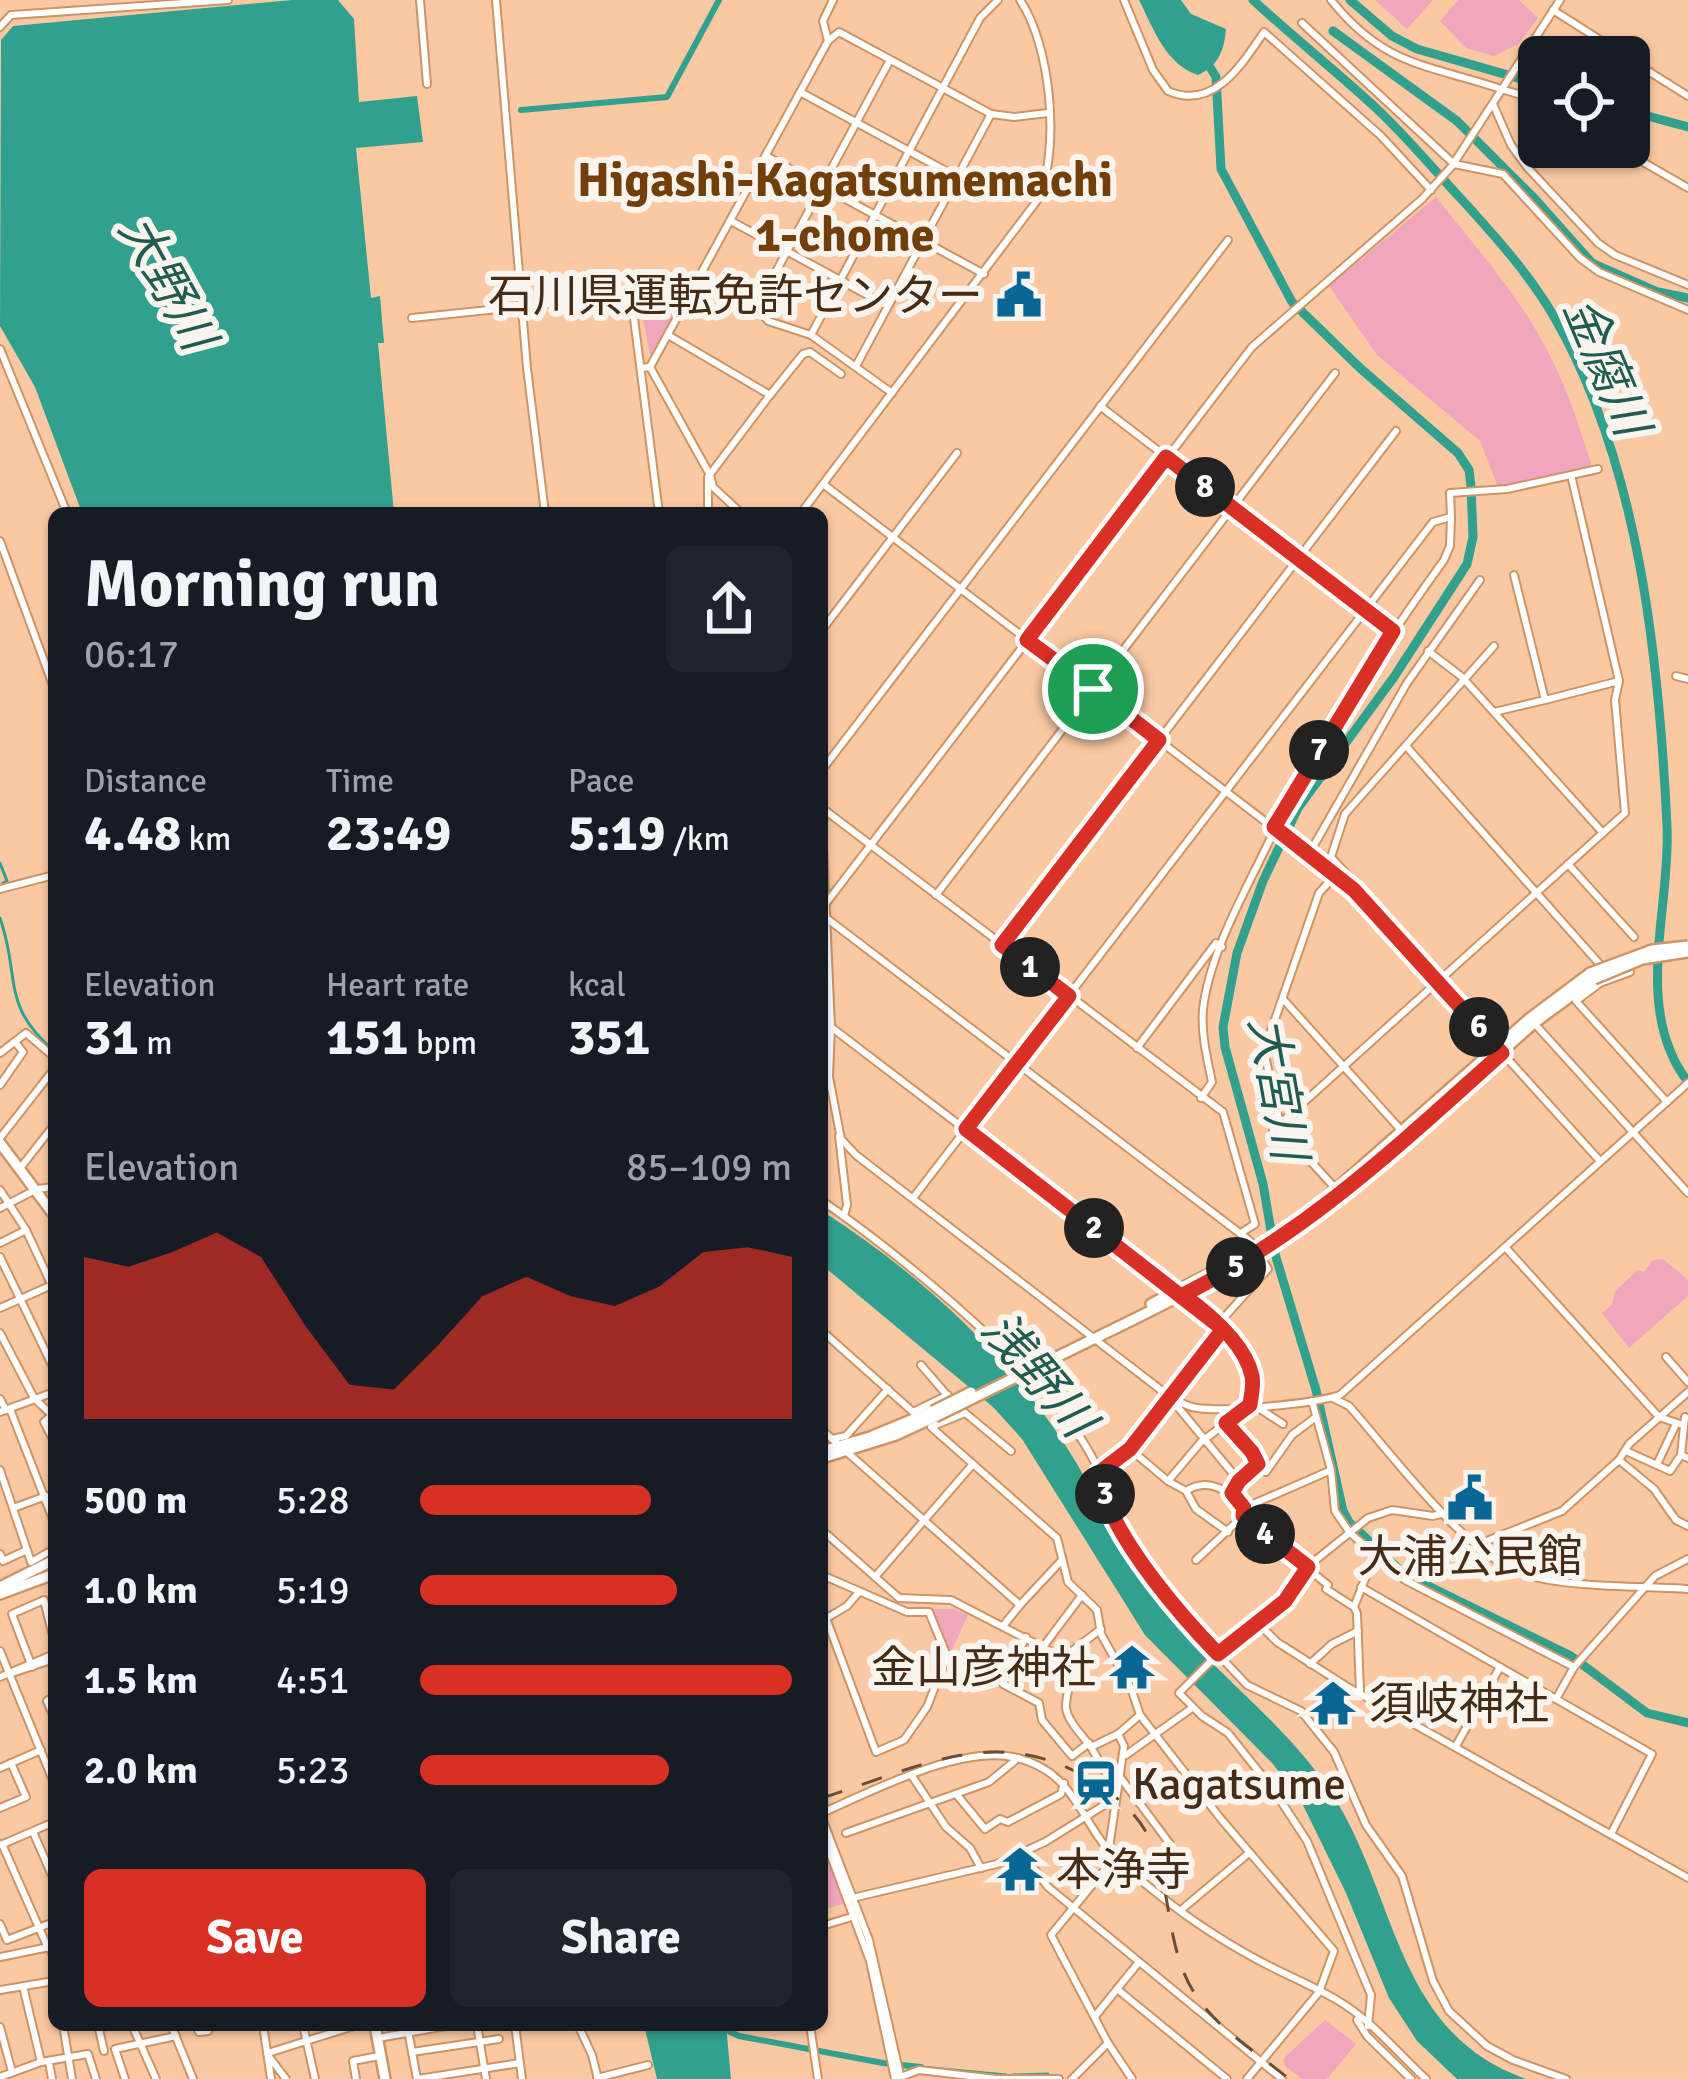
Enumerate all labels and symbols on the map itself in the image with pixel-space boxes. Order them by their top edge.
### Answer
district label: Higashi-Kagatsumemachi 1-chome [577,151,1113,265]
water label: 大野川 [106,205,230,364]
place label: 石川県運転免許センター [488,269,983,324]
public building icon: 石川県運転免許センター [994,270,1044,320]
water label: 金腐川 [1550,289,1663,449]
pin: 8 [1175,457,1235,517]
pin [1042,638,1144,740]
pin: 7 [1289,720,1349,780]
pin: 1 [1000,937,1060,997]
pin: 6 [1449,997,1509,1057]
water label: 大宮川 [1236,1012,1320,1169]
pin: 2 [1064,1198,1124,1258]
pin: 5 [1206,1237,1266,1297]
water label: 浅野川 [969,1301,1110,1453]
pin: 3 [1075,1464,1135,1524]
public building icon: 大浦公民館 [1445,1473,1495,1523]
pin: 4 [1235,1504,1295,1564]
place label: 大浦公民館 [1357,1530,1583,1585]
place label: 金山彦神社 [871,1641,1096,1696]
temple icon: 金山彦神社 [1107,1642,1157,1692]
place label: 須岐神社 [1369,1677,1549,1732]
temple icon: 須岐神社 [1308,1678,1358,1728]
place label: Kagatsume [1132,1757,1346,1812]
station icon: Kagatsume [1071,1758,1121,1808]
place label: 本浄寺 [1056,1843,1191,1898]
temple icon: 本浄寺 [995,1844,1045,1894]

